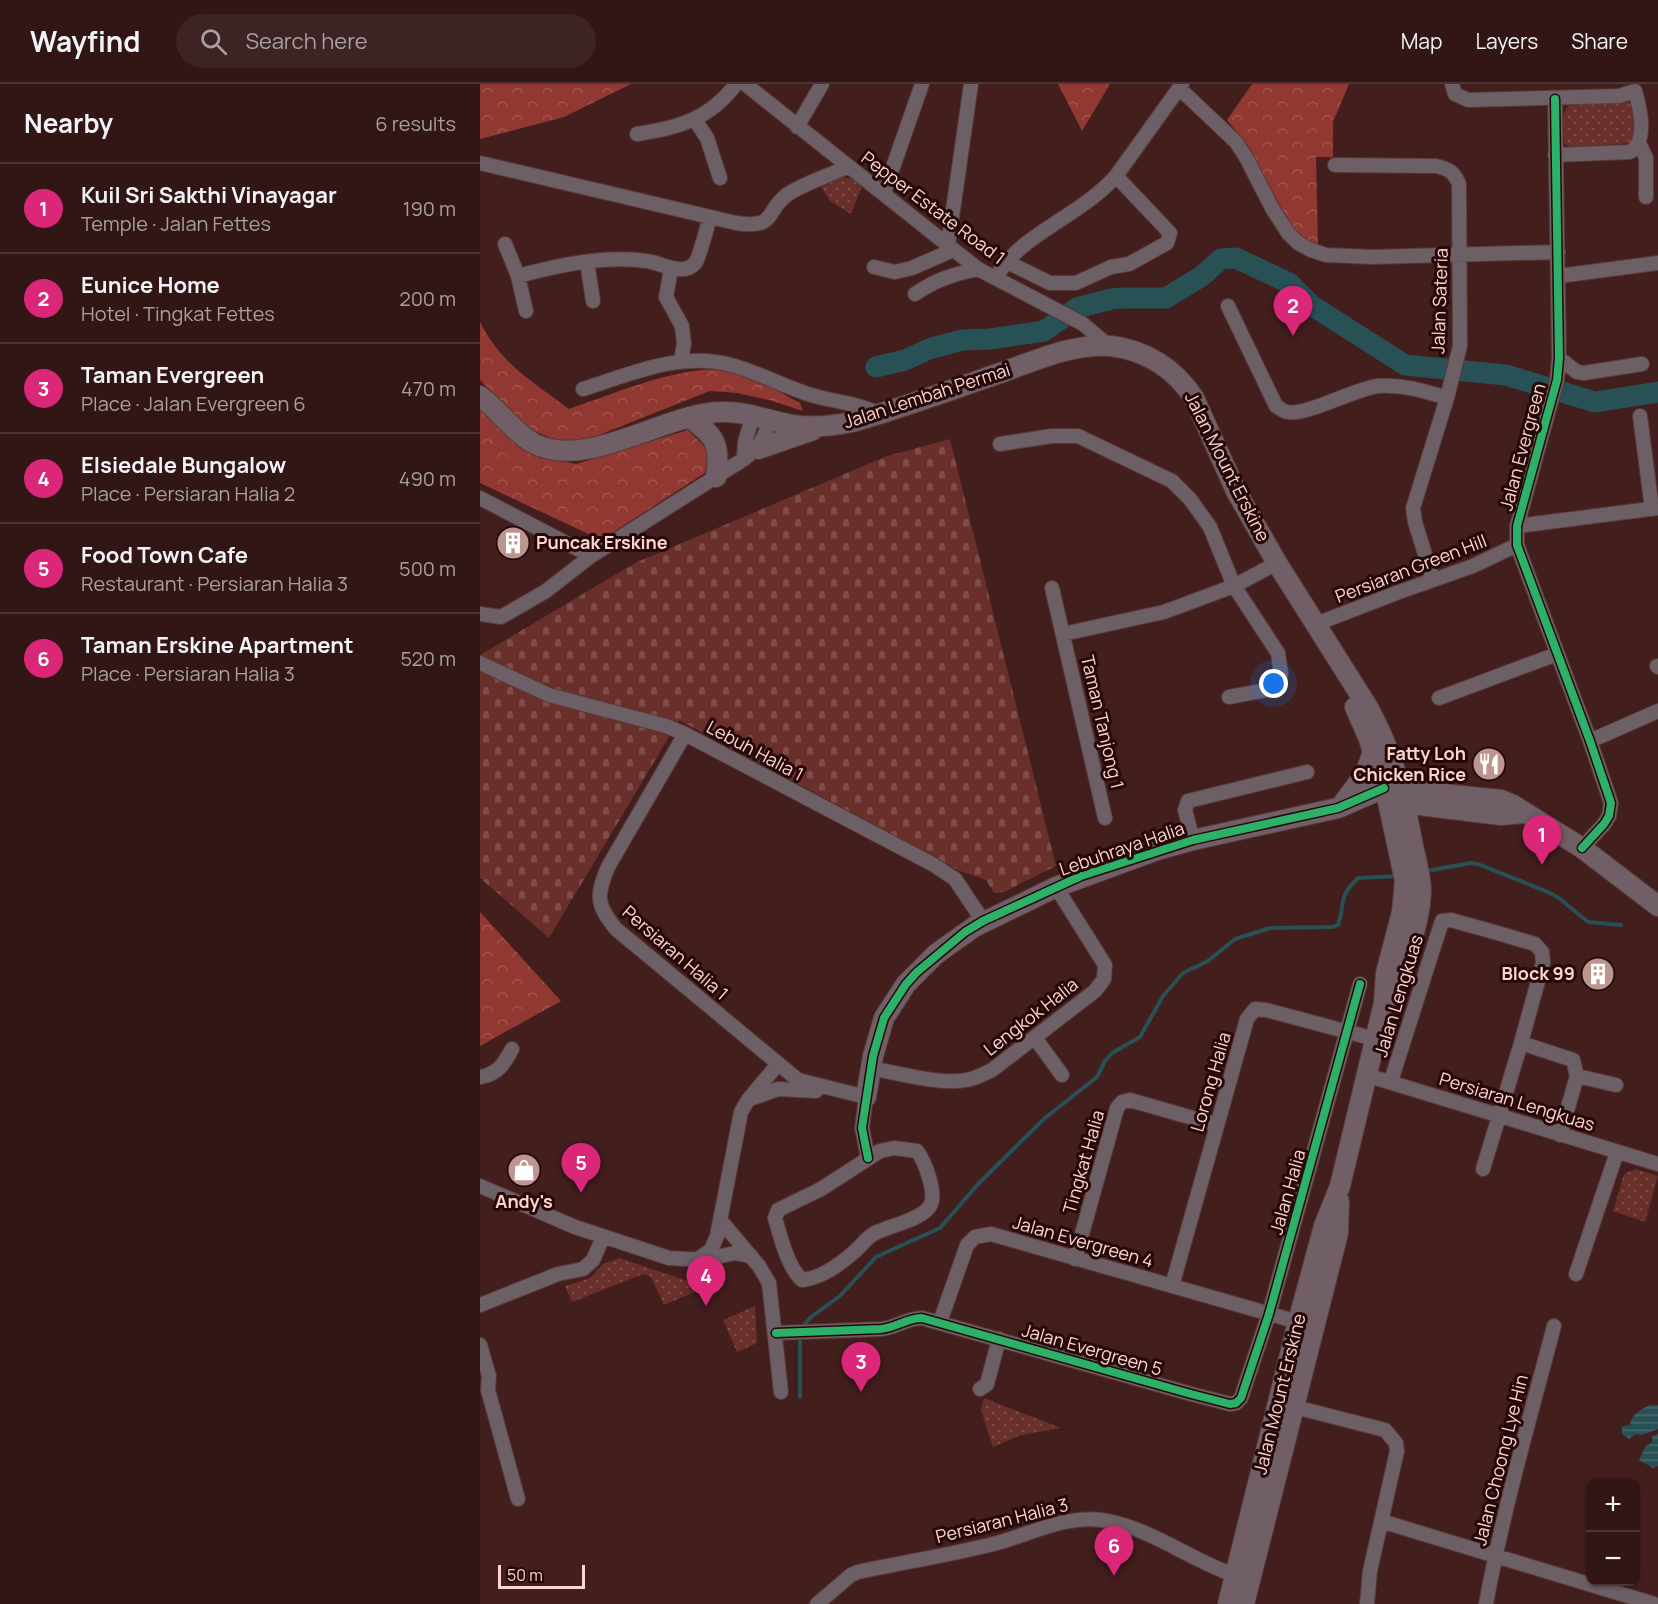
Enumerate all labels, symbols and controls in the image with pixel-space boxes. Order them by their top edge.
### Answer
search box [176,14,596,68]
text: Wayfind [30,22,140,60]
icon: search [197,25,230,58]
text: Search here [245,26,368,56]
text: Map [1401,27,1442,55]
text: Layers [1475,27,1538,55]
text: Share [1571,27,1628,55]
text: Nearby [24,105,113,141]
text: 6 results [375,110,456,137]
street label: Pepper Estate Road 1 [857,145,1010,269]
text: Kuil Sri Sakthi Vinayagar [81,180,337,210]
text: 1 [39,195,48,222]
text: 190 m [403,195,456,222]
text: Temple · Jalan Fettes [81,210,271,237]
street label: Jalan Sateria [1425,248,1453,354]
text: Eunice Home [81,270,220,300]
text: 2 [38,285,49,312]
text: 200 m [399,285,456,312]
pin: 2 [1274,286,1312,336]
text: Hotel · Tingkat Fettes [81,300,275,327]
street label: Jalan Lembah Permai [840,357,1013,433]
text: Taman Evergreen [81,360,264,390]
text: 3 [38,375,49,402]
text: 470 m [401,375,456,402]
street label: Jalan Evergreen [1493,380,1551,513]
street label: Jalan Mount Erskine [1180,388,1276,545]
text: Place · Jalan Evergreen 6 [81,390,306,417]
text: Elsiedale Bungalow [81,450,286,480]
text: 4 [37,465,50,492]
text: 490 m [399,465,456,492]
text: Place · Persiaran Halia 2 [81,480,295,507]
building icon: Puncak Erskine [495,525,531,561]
street label: Persiaran Green Hill [1331,528,1490,608]
place label: Puncak Erskine [536,530,668,554]
text: Food Town Cafe [81,540,248,570]
text: 5 [38,555,49,582]
text: 500 m [399,555,456,582]
text: Restaurant · Persiaran Halia 3 [81,570,348,597]
text: Taman Erskine Apartment [81,630,354,660]
text: 6 [37,645,50,672]
text: 520 m [400,645,456,672]
street label: Taman Tanjong 1 [1076,653,1130,791]
text: Place · Persiaran Halia 3 [81,660,295,687]
your location [1259,669,1288,698]
street label: Lebuh Halia 1 [703,714,808,786]
place label: Fatty Loh Chicken Rice [1353,741,1466,786]
restaurant icon: Fatty Loh Chicken Rice [1471,746,1507,782]
street label: Lebuhraya Halia [1056,815,1187,881]
pin: 1 [1522,816,1562,865]
street label: Persiaran Halia 1 [618,900,734,1005]
street label: Jalan Lengkuas [1368,932,1428,1060]
building icon: Block 99 [1580,956,1616,992]
place label: Block 99 [1501,961,1575,985]
street label: Lengkok Halia [978,972,1082,1061]
street label: Lorong Halia [1184,1029,1236,1134]
street label: Persiaran Lengkuas [1437,1066,1598,1136]
street label: Tingkat Halia [1057,1107,1109,1216]
pin: 5 [562,1144,600,1193]
street label: Jalan Halia [1263,1146,1311,1237]
shop icon: Andy's [506,1152,542,1188]
place label: Andy's [495,1189,553,1213]
street label: Jalan Evergreen 4 [1010,1209,1156,1273]
pin: 4 [686,1256,726,1306]
street label: Jalan Mount Erskine [1247,1311,1311,1477]
street label: Jalan Evergreen 5 [1019,1318,1165,1381]
pin: 3 [842,1342,880,1392]
street label: Jalan Choong Lye Hin [1467,1372,1533,1548]
map controls [1586,1478,1640,1586]
button: + [1586,1478,1640,1532]
street label: Persiaran Halia 3 [933,1492,1071,1548]
pin: 6 [1094,1526,1134,1576]
button: − [1586,1532,1640,1586]
scale bar [498,1562,585,1590]
text: 50 m [507,1564,543,1586]

